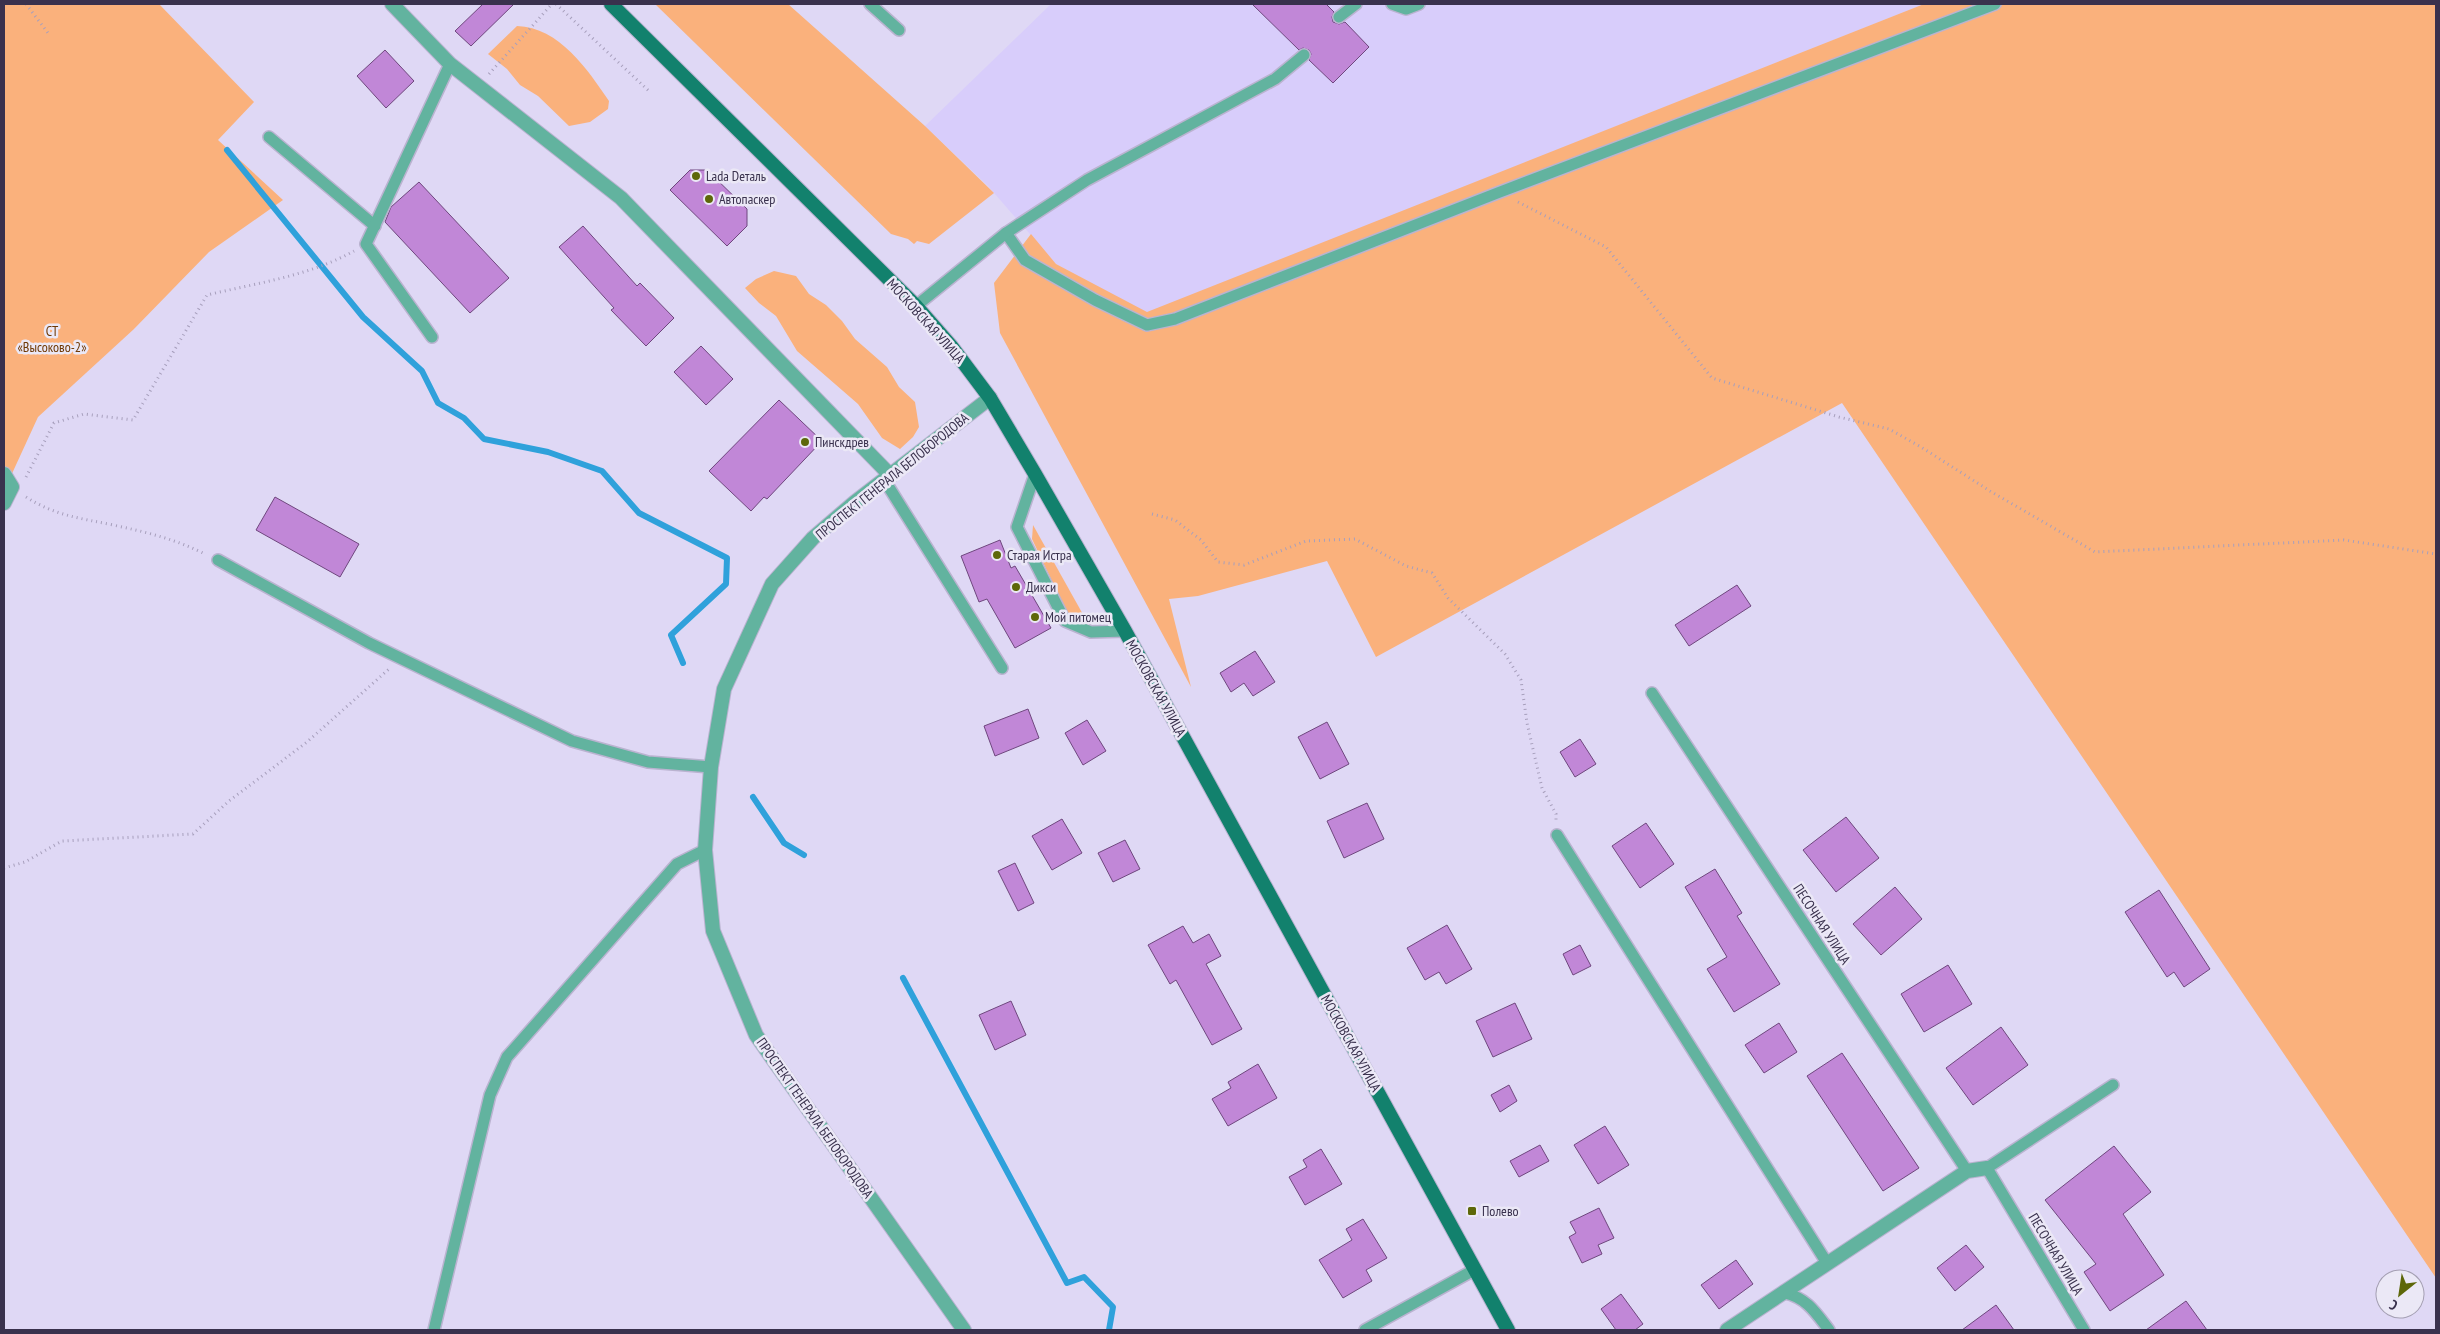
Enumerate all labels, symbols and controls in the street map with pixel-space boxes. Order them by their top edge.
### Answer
place label: Lada Dеталь [706,167,766,185]
marker: Lada Dеталь [690,170,702,182]
place label: Автопаскер [719,190,775,208]
marker: Автопаскер [703,193,715,205]
street label: МОСКОВСКАЯ УЛИЦА [883,275,969,367]
park label: СТ «Высоково-2» [17,322,87,356]
street label: ПРОСПЕКТ ГЕНЕРАЛА БЕЛОБОРОДОВА [812,408,972,543]
place label: Пинскдрев [815,433,869,451]
marker: Пинскдрев [799,436,811,448]
place label: Старая Истра [1007,546,1071,564]
marker: Старая Истра [991,549,1003,561]
place label: Дикси [1026,578,1056,596]
marker: Дикси [1010,581,1022,593]
place label: Мой питомец [1045,608,1111,626]
marker: Мой питомец [1029,611,1041,623]
street label: МОСКОВСКАЯ УЛИЦА [1122,636,1190,740]
street label: ПЕСОЧНАЯ УЛИЦА [1789,880,1855,968]
street label: МОСКОВСКАЯ УЛИЦА [1317,991,1385,1095]
street label: ПРОСПЕКТ ГЕНЕРАЛА БЕЛОБОРОДОВА [753,1034,878,1202]
place label: Полево [1482,1202,1519,1220]
marker: Полево [1466,1205,1478,1217]
street label: ПЕСОЧНАЯ УЛИЦА [2025,1210,2088,1299]
north arrow [2375,1269,2425,1319]
text: С [2386,1296,2401,1315]

